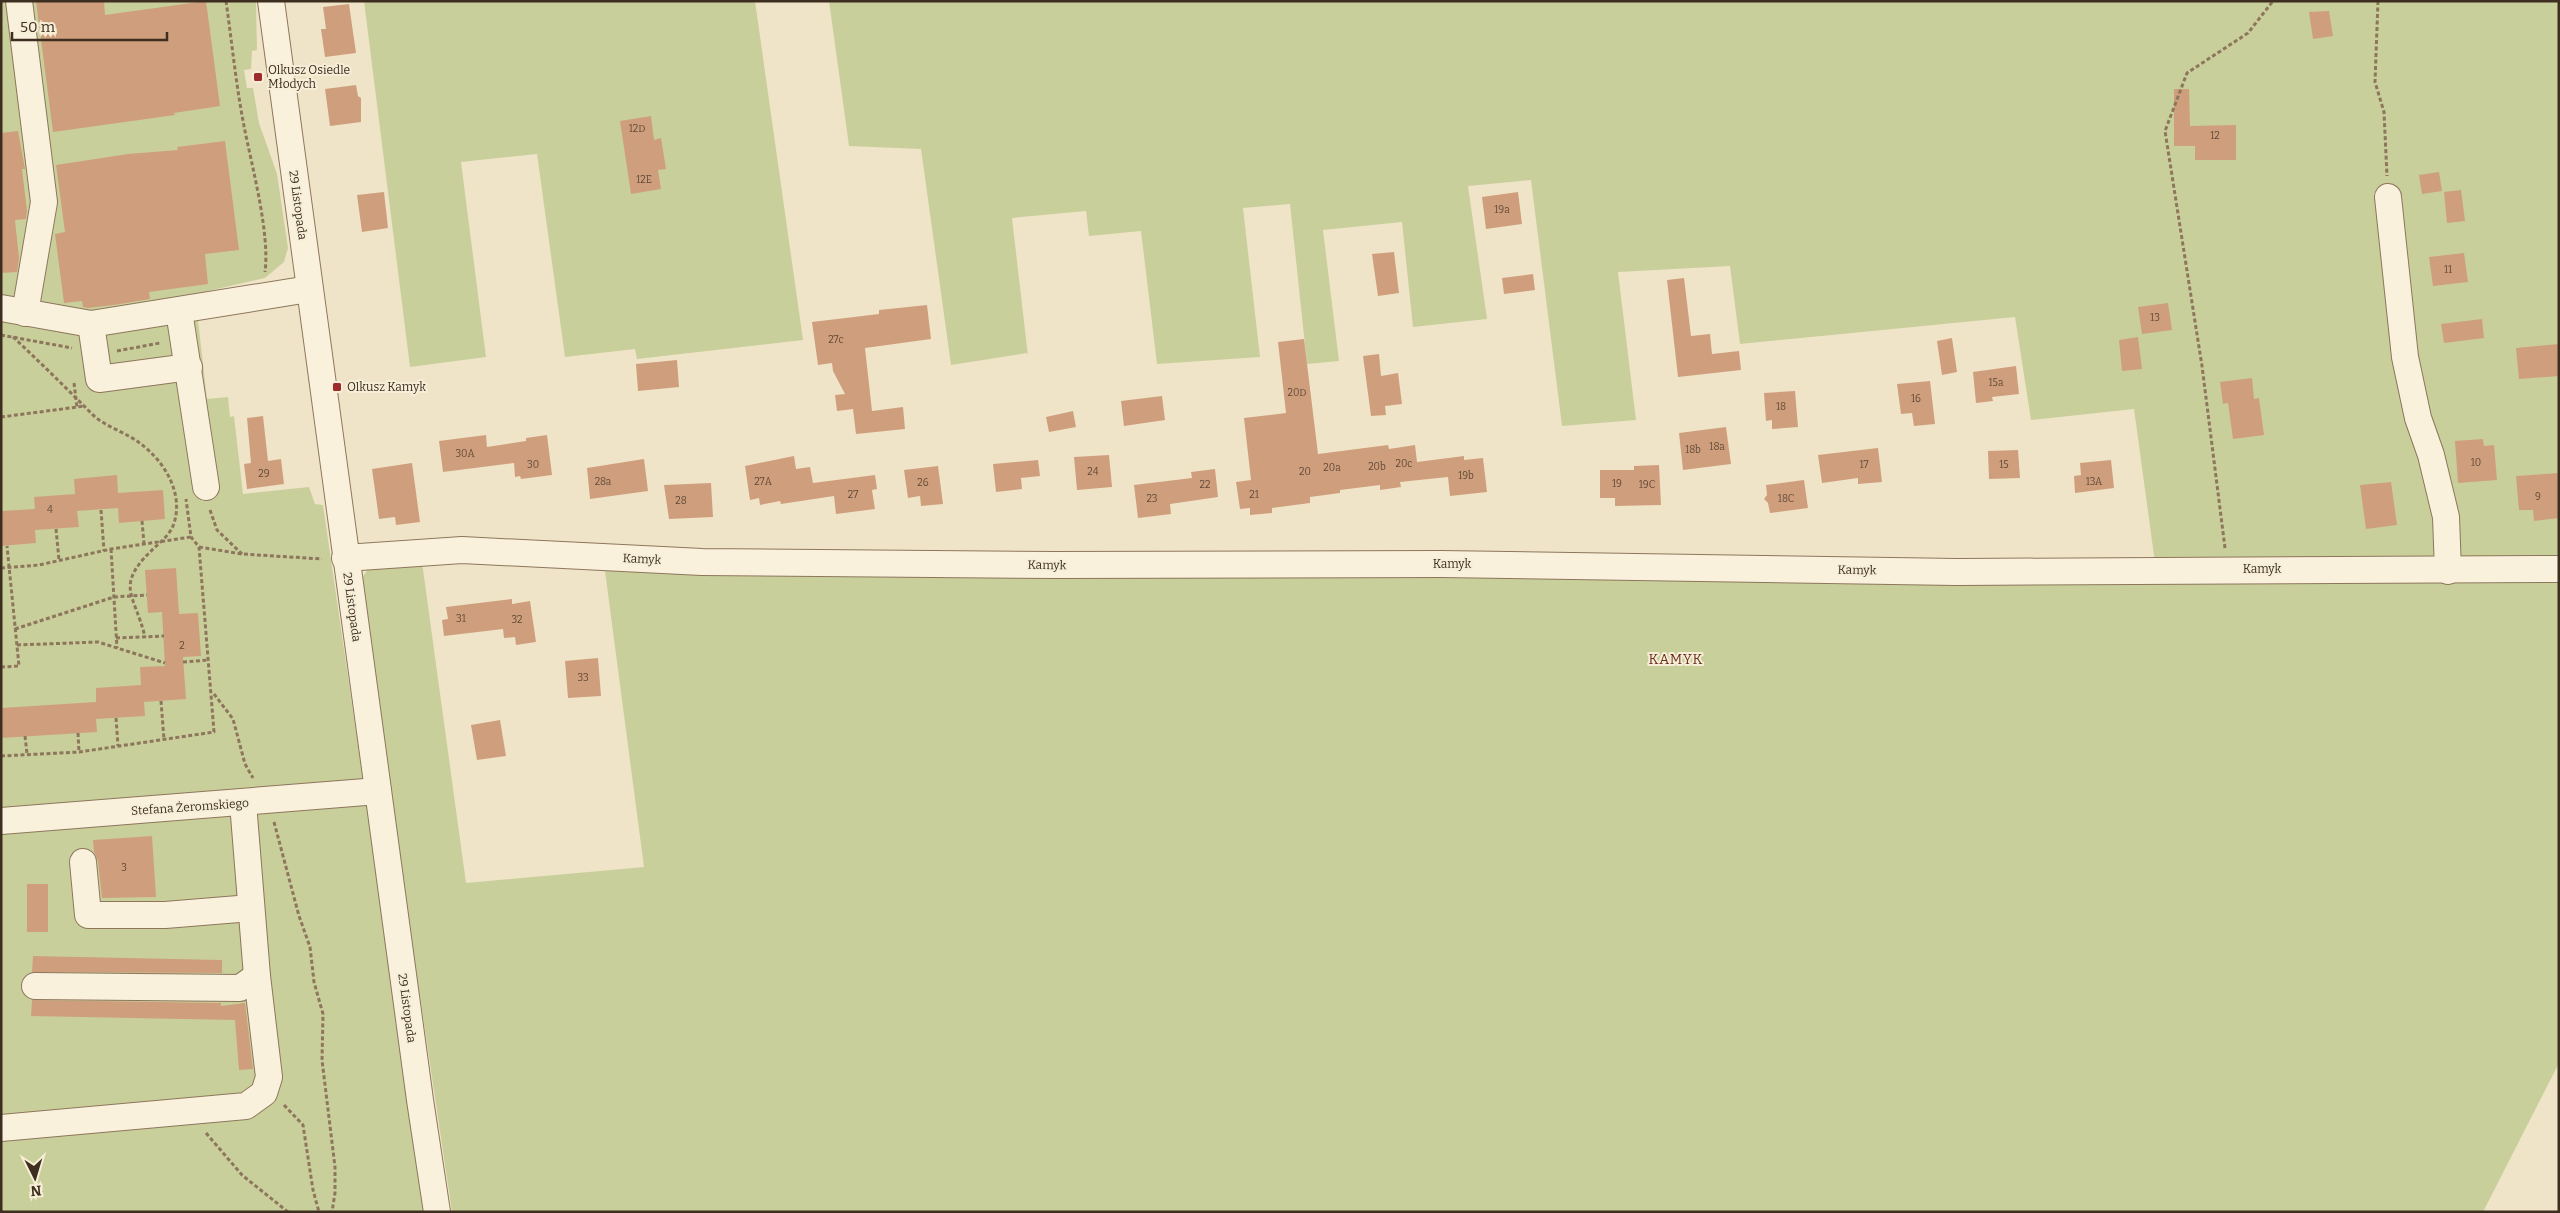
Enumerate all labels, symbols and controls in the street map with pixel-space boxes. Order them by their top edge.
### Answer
scale bar [12,10,168,42]
text: 50 m [20,18,56,36]
place label: Olkusz Osiedle Młodych [268,63,350,91]
marker: Olkusz Osiedle Młodych [252,71,264,83]
house number: 12D [629,123,645,135]
house number: 12 [2210,130,2220,142]
street label: 29 Listopada [286,169,310,241]
house number: 12E [636,174,652,186]
house number: 19a [1494,204,1510,216]
house number: 11 [2444,264,2452,276]
house number: 13 [2150,312,2160,324]
house number: 27c [828,334,844,346]
house number: 15a [1989,377,2004,389]
place label: Olkusz Kamyk [347,380,426,394]
marker: Olkusz Kamyk [331,381,343,393]
house number: 20D [1287,387,1307,399]
house number: 16 [1911,393,1921,405]
house number: 18 [1776,401,1786,413]
house number: 18a [1709,441,1725,453]
house number: 18b [1685,444,1701,456]
house number: 30A [455,448,476,460]
house number: 10 [2471,457,2481,469]
house number: 20c [1396,458,1412,470]
house number: 30 [527,459,539,471]
house number: 17 [1860,459,1868,471]
house number: 15 [1999,459,2009,471]
house number: 20b [1368,461,1386,473]
house number: 20a [1323,462,1341,474]
house number: 24 [1087,466,1099,478]
house number: 20 [1299,466,1311,478]
house number: 29 [258,468,270,480]
house number: 19b [1458,470,1474,482]
house number: 28a [595,476,612,488]
house number: 27A [754,476,773,488]
house number: 13A [2086,476,2103,488]
house number: 26 [917,477,929,489]
house number: 19 [1612,478,1622,490]
house number: 22 [1200,479,1210,491]
house number: 19C [1639,479,1655,491]
house number: 27 [848,489,858,501]
house number: 21 [1249,489,1259,501]
house number: 9 [2535,491,2541,503]
house number: 23 [1146,493,1158,505]
house number: 18C [1778,493,1794,505]
house number: 28 [675,495,687,507]
house number: 4 [47,504,53,516]
street label: Kamyk [622,551,662,567]
street label: Kamyk [1433,557,1472,571]
street label: Kamyk [1028,558,1067,572]
street label: Kamyk [2243,562,2282,576]
street label: Kamyk [1838,563,1877,577]
street label: 29 Listopada [340,571,364,643]
house number: 31 [456,613,466,625]
house number: 32 [511,614,523,626]
house number: 2 [179,640,185,652]
district label: KAMYK [1649,651,1703,668]
house number: 33 [577,672,589,684]
street label: Stefana Żeromskiego [130,795,250,818]
house number: 3 [121,862,127,874]
street label: 29 Listopada [395,972,419,1044]
north arrow [10,1153,60,1203]
text: N [30,1182,42,1199]

